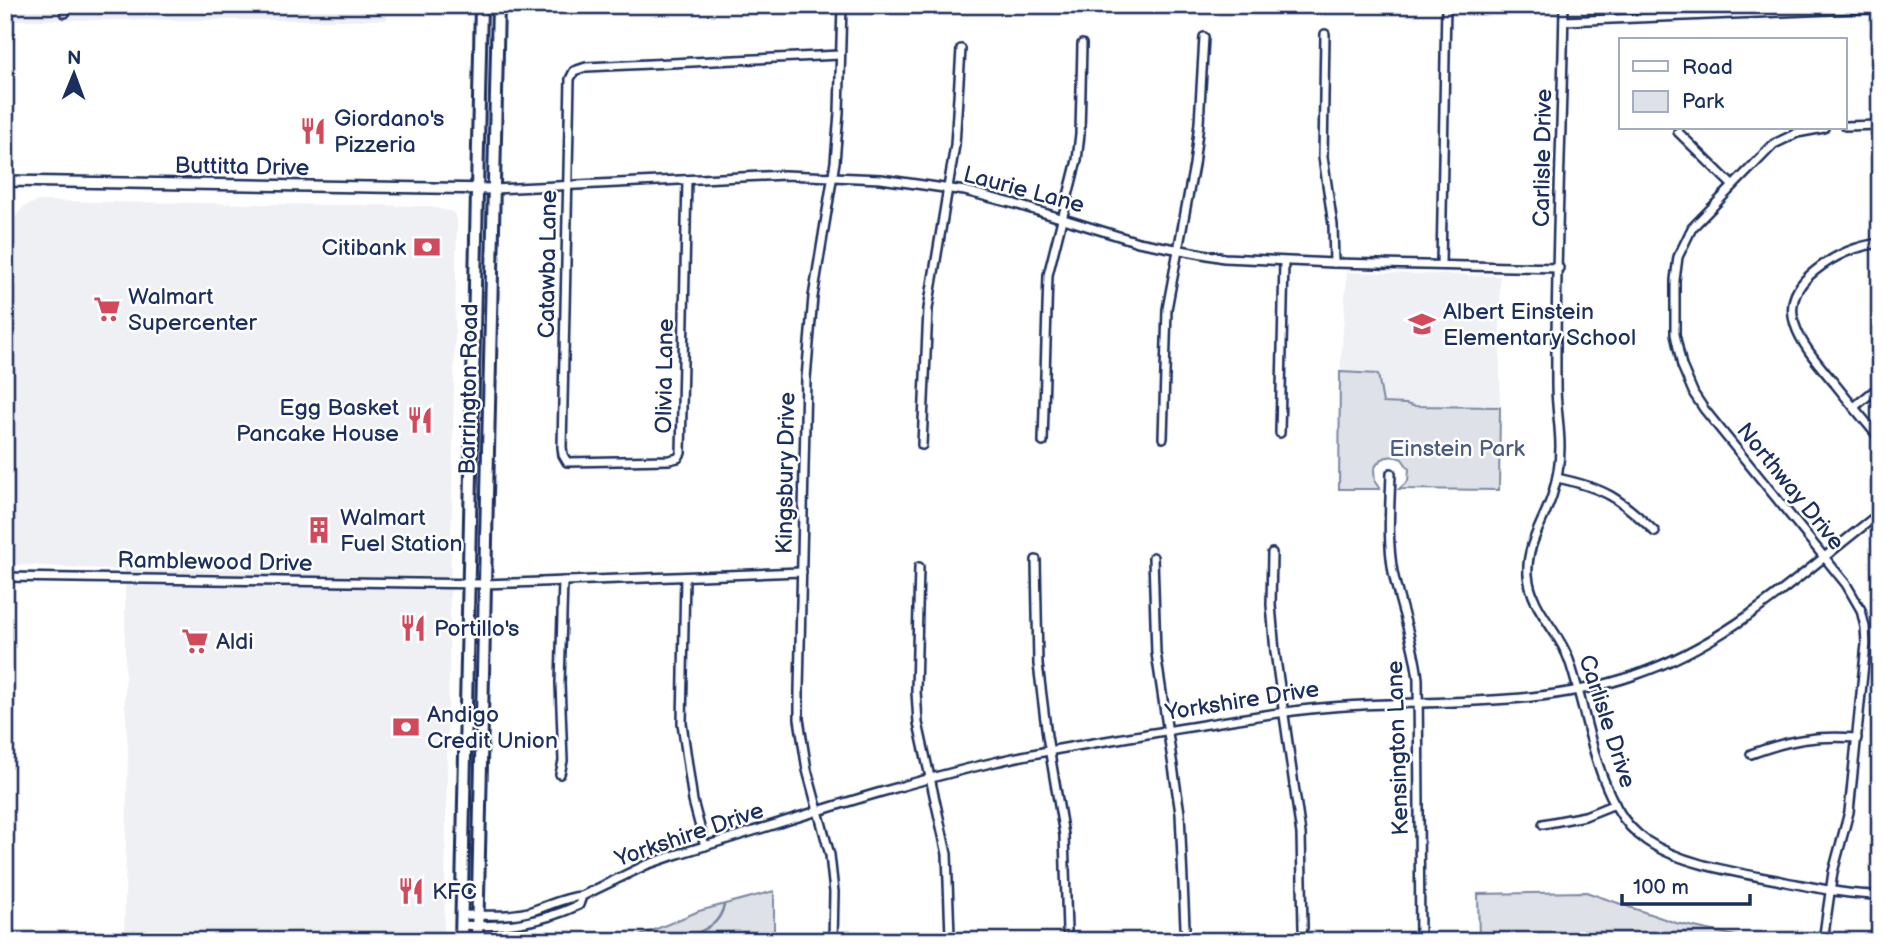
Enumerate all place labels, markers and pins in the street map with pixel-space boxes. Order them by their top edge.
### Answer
place label: Giordano's Pizzeria [334,105,444,159]
restaurant icon: Giordano's Pizzeria [298,116,328,146]
bank icon: Citibank [412,232,442,262]
place label: Citibank [322,234,407,262]
place label: Walmart Supercenter [128,283,257,337]
supermarket icon: Walmart Supercenter [92,294,122,324]
place label: Albert Einstein Elementary School [1443,298,1636,352]
school or university icon: Albert Einstein Elementary School [1407,309,1437,339]
place label: Egg Basket Pancake House [236,394,399,448]
restaurant icon: Egg Basket Pancake House [405,405,435,435]
place label: Walmart Fuel Station [340,504,463,558]
building icon: Walmart Fuel Station [304,515,334,545]
restaurant icon: Portillo's [398,613,428,643]
place label: Portillo's [434,615,519,643]
supermarket icon: Aldi [180,626,210,656]
place label: Aldi [216,628,254,656]
place label: Andigo Credit Union [427,701,558,755]
bank icon: Andigo Credit Union [391,712,421,742]
restaurant icon: KFC [396,876,426,906]
place label: KFC [432,878,477,906]

